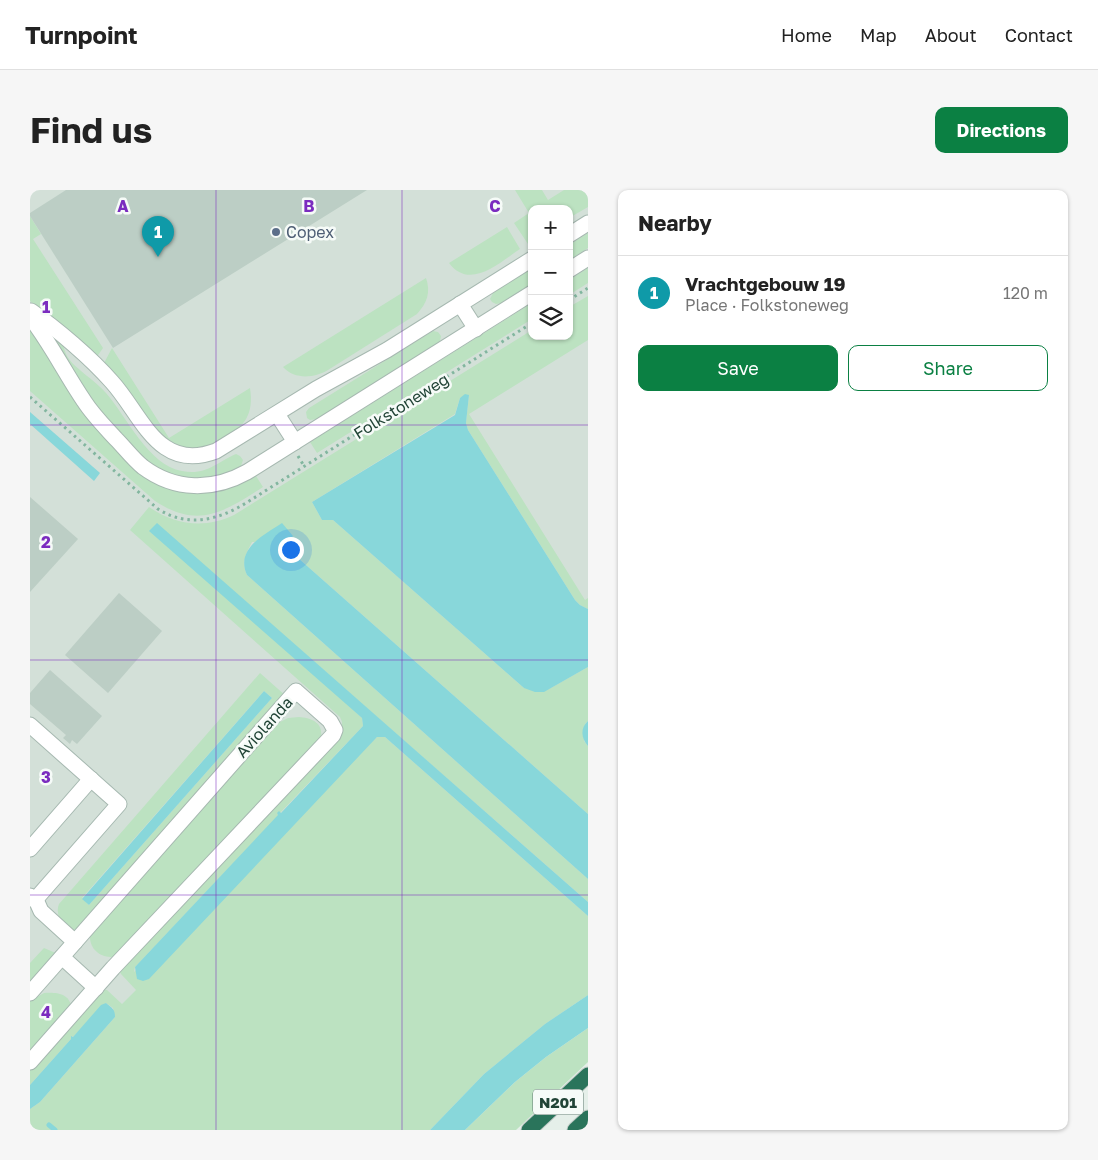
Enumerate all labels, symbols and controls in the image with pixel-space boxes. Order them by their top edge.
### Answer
text: Turnpoint [25,20,138,49]
text: Home [781,24,832,46]
text: Map [860,24,897,46]
text: About [925,24,977,46]
text: Contact [1005,24,1073,46]
button: Directions [935,107,1068,153]
text: Find us [30,109,152,151]
text: A [117,196,129,216]
text: B [303,196,315,216]
text: C [489,196,501,216]
map controls [528,205,573,340]
button: + [528,205,573,250]
text: Nearby [638,210,712,236]
pin: 1 [142,216,174,257]
place label: Copex [286,222,334,242]
marker: Copex [270,226,282,238]
button: − [528,250,573,295]
text: Vrachtgebouw 19 [685,272,846,295]
text: 1 [650,283,658,303]
text: 120 m [1003,283,1048,303]
button: layers [528,295,573,340]
text: Place · Folkstoneweg [685,295,849,315]
text: 1 [42,297,50,317]
button: Save [638,345,838,391]
button: Share [848,345,1048,391]
street label: Folkstoneweg [350,369,452,443]
text: 2 [41,532,51,552]
your location [278,537,304,563]
street label: Aviolanda [231,692,297,762]
text: 3 [41,767,51,787]
text: 4 [41,1002,51,1022]
road number: N201 [533,1090,583,1114]

